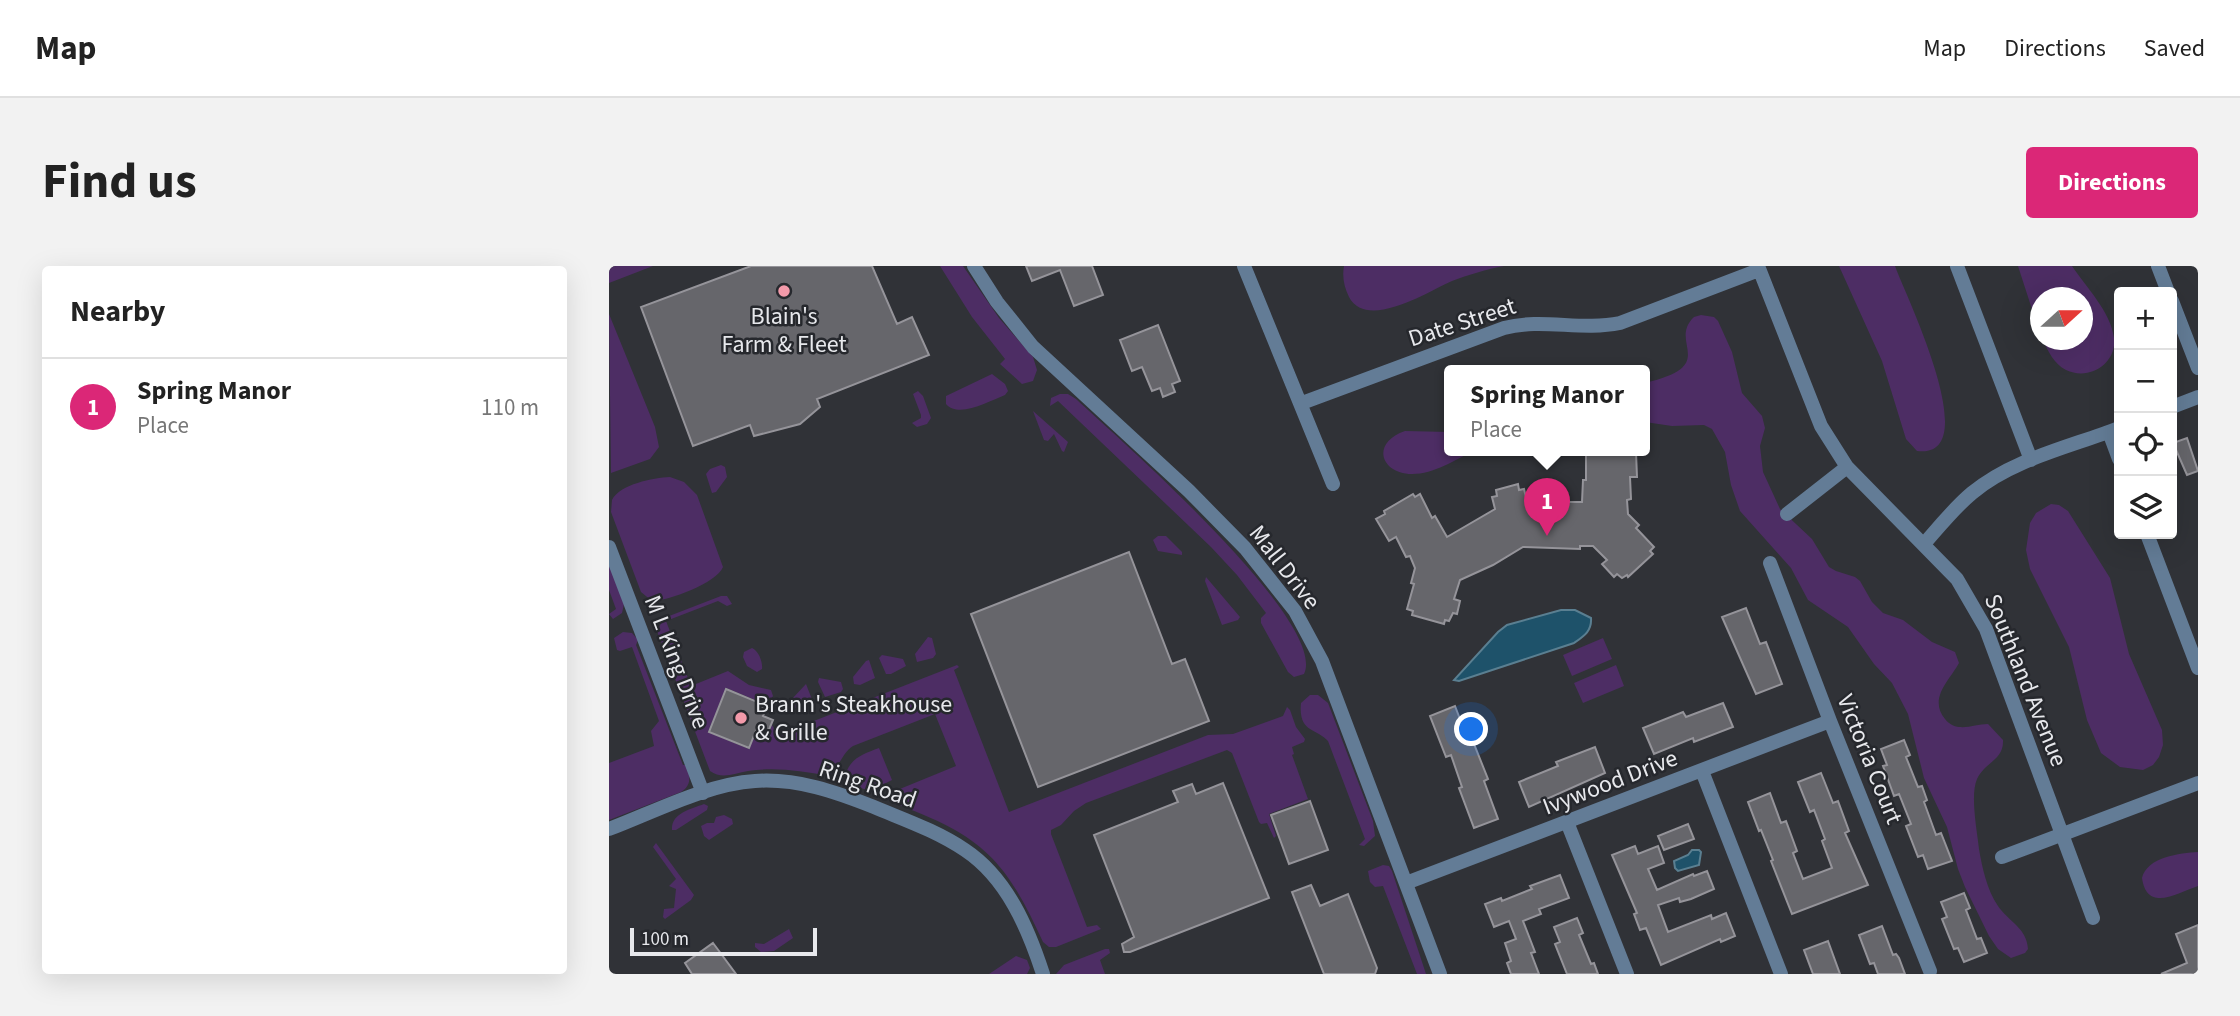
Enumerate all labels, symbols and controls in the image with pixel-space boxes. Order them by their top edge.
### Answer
text: Map [35,25,96,72]
text: Map [1923,31,1966,66]
text: Directions [2004,31,2106,66]
text: Saved [2144,31,2205,66]
text: Find us [42,147,197,217]
button: Directions [2026,147,2198,218]
marker: Blain's Farm & Fleet [776,283,792,299]
north arrow [2030,287,2093,350]
map controls [2114,287,2177,539]
button: + [2114,287,2177,350]
street label: Date Street [1404,289,1520,356]
text: Nearby [70,290,165,333]
place label: Blain's Farm & Fleet [721,299,847,362]
button: − [2114,350,2177,413]
popup [1444,365,1650,456]
text: Spring Manor [137,372,291,409]
text: Spring Manor [1470,376,1624,413]
text: 1 [87,391,99,424]
text: 110 m [481,391,539,424]
text: Place [137,409,189,442]
text: Place [1470,413,1522,446]
button: locate [2114,413,2177,476]
button: layers [2114,476,2177,539]
pin: 1 [1524,478,1570,536]
street label: Mall Drive [1240,518,1329,617]
street label: Southland Avenue [1975,589,2076,772]
street label: M L King Drive [635,590,718,734]
place label: Brann's Steakhouse & Grille [755,687,952,750]
street label: Victoria Court [1828,689,1911,829]
marker: Brann's Steakhouse & Grille [733,710,749,726]
your location [1454,712,1488,746]
street label: Ivywood Drive [1538,741,1683,824]
street label: Ring Road [814,751,921,817]
scale bar [630,925,817,957]
text: 100 m [641,926,689,953]

